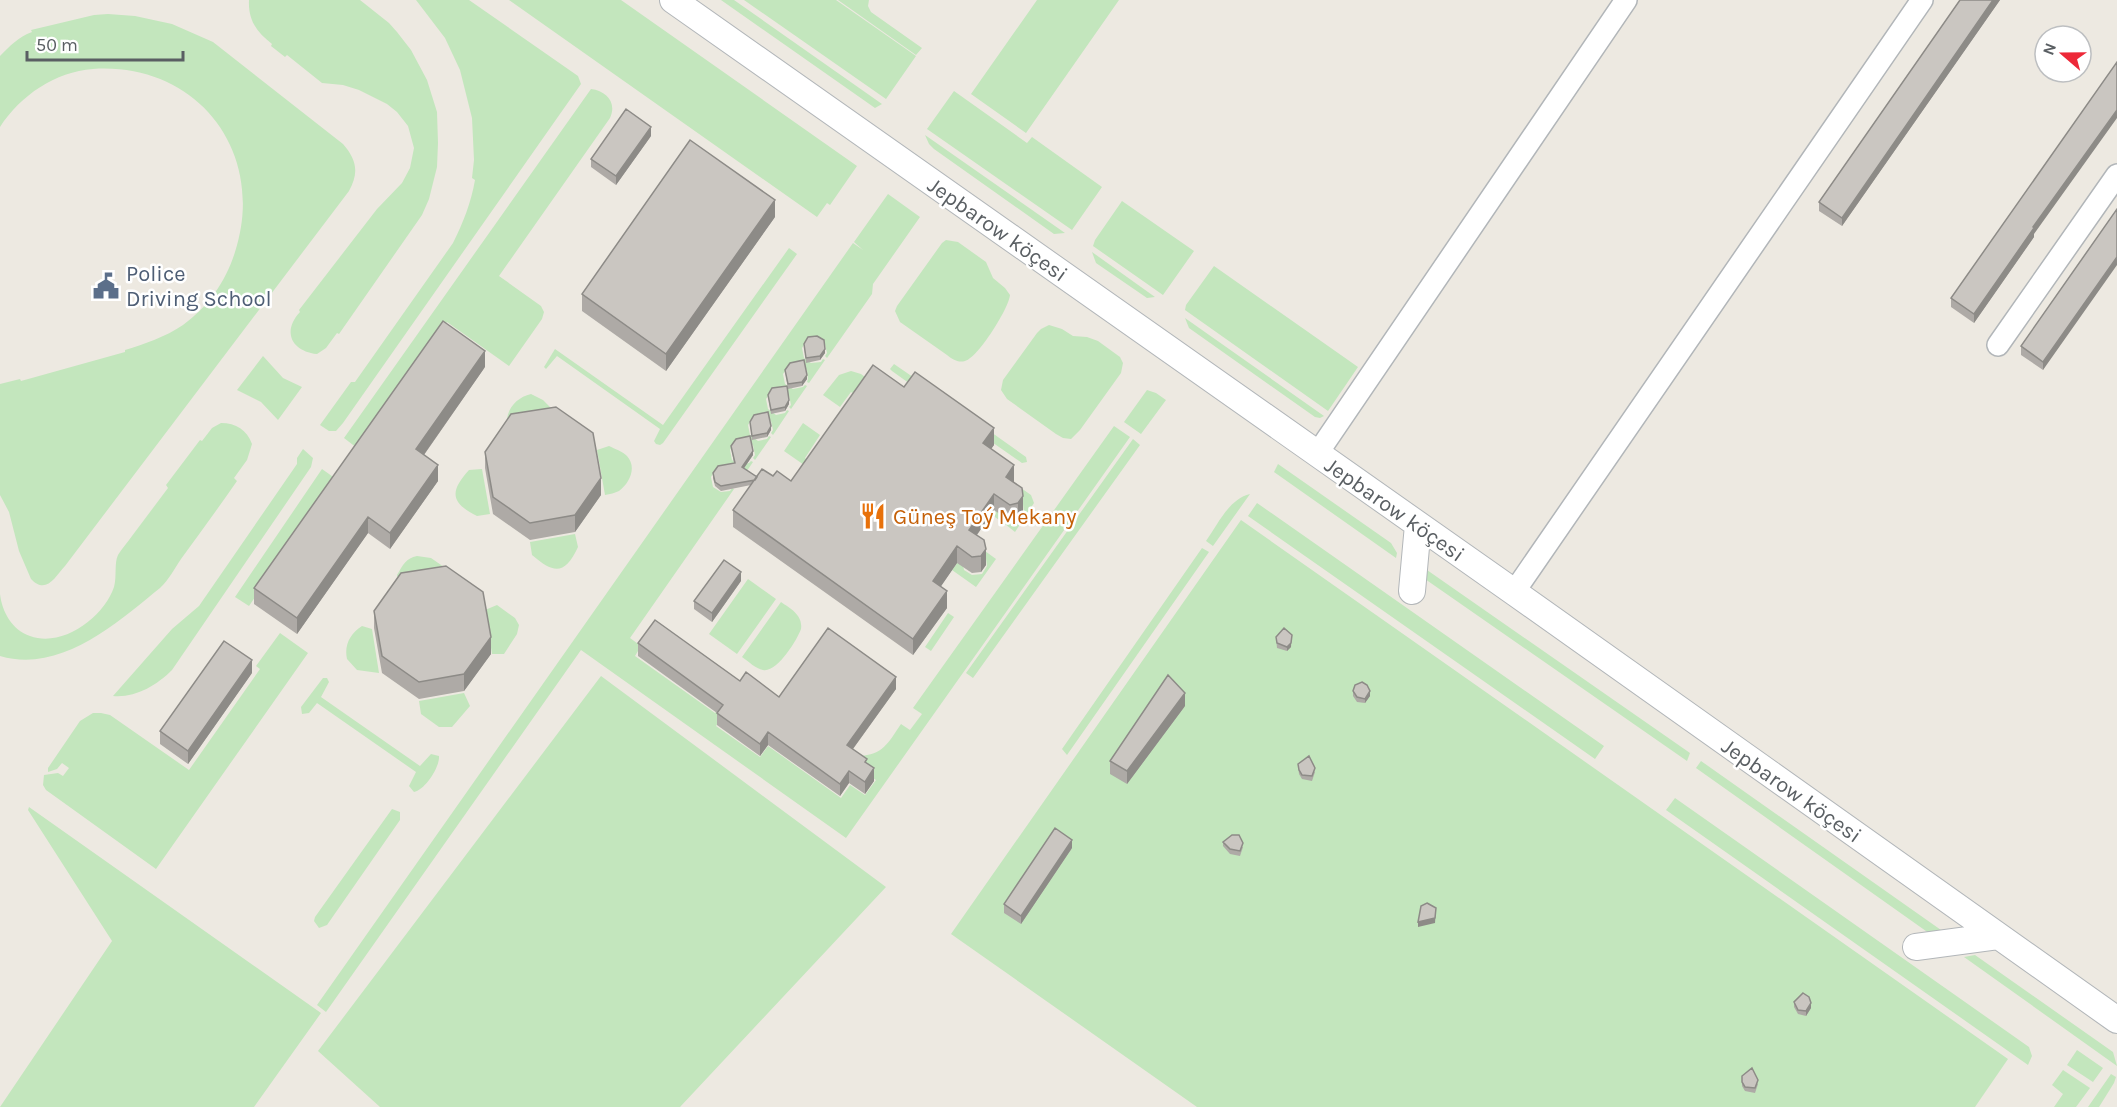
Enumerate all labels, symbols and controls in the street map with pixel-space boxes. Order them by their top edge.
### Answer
scale bar [27,24,183,62]
north arrow [2033,24,2093,84]
text: 50 m [36,34,78,56]
text: N [2038,40,2060,58]
street label: Jepbarow köçesi [923,172,1072,288]
place label: Police Driving School [126,261,272,312]
public building icon: Police Driving School [91,271,121,301]
street label: Jepbarow köçesi [1320,452,1469,568]
restaurant icon: Güneş Toý Mekany [858,501,888,531]
place label: Güneş Toý Mekany [893,504,1077,530]
street label: Jepbarow köçesi [1717,733,1866,849]

